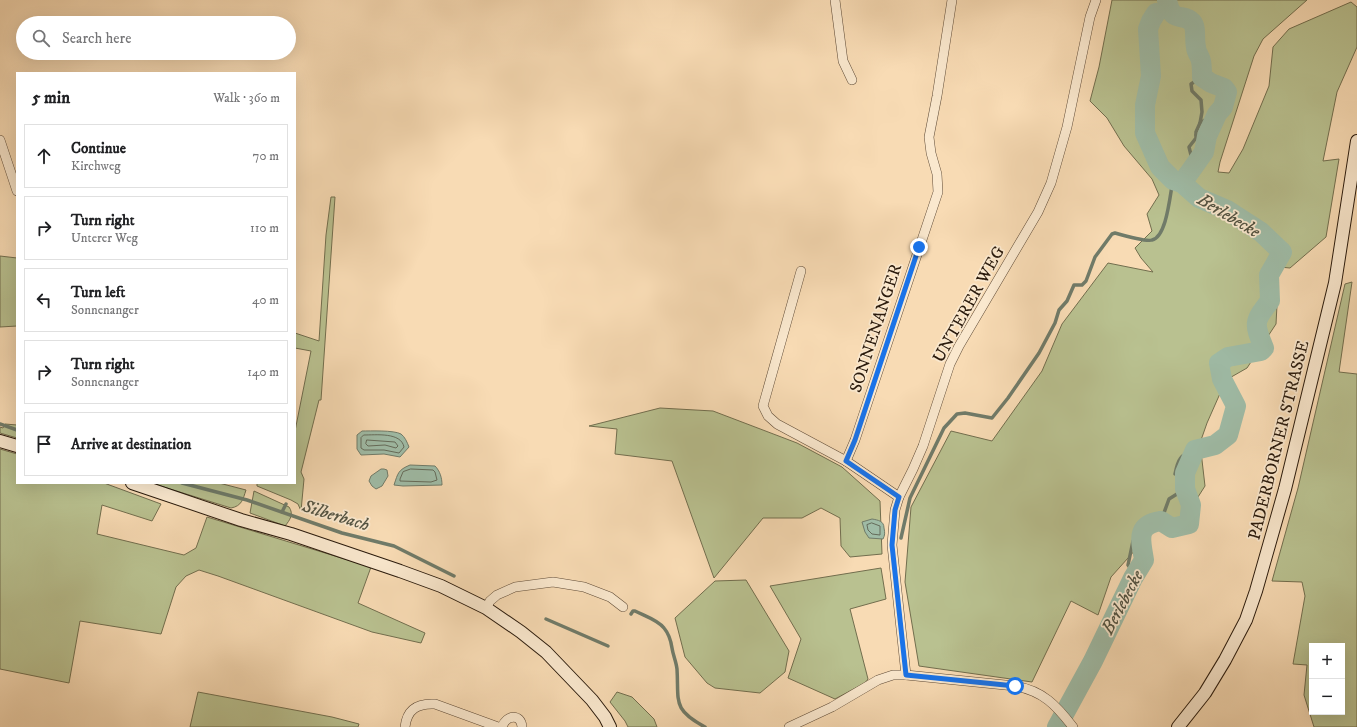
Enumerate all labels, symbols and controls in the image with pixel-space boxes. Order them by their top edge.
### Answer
search box [16,16,296,60]
icon: search [30,27,52,49]
text: Search here [62,29,131,48]
text: 5 min [32,87,70,109]
text: Walk · 360 m [213,90,280,106]
text: Continue [71,139,126,158]
icon: ahead [33,145,55,167]
text: 70 m [253,148,279,164]
text: Kirchweg [71,158,121,174]
water label: Berlebecke [1192,188,1264,243]
text: Turn right [71,211,134,230]
icon: right [33,217,55,239]
text: 110 m [250,220,279,236]
text: Unterer Weg [71,230,138,246]
route end [910,238,928,256]
street label: UNTERER WEG [928,242,1010,367]
street label: SONNENANGER [845,260,907,395]
text: Turn left [71,283,125,302]
icon: left [33,289,55,311]
text: 40 m [252,292,279,308]
text: Sonnenanger [71,302,139,318]
street label: PADERBORNER STRASSE [1244,338,1314,542]
text: Turn right [71,355,134,374]
icon: right [33,361,55,383]
text: 140 m [247,364,279,380]
text: Sonnenanger [71,374,139,390]
icon: arrive [33,433,55,455]
text: Arrive at destination [71,435,191,454]
water label: Silberbach [298,495,372,537]
water label: Berlebecke [1097,566,1149,639]
map controls [1309,643,1345,715]
button: + [1309,643,1345,679]
route start [1006,677,1024,695]
button: − [1309,679,1345,715]

